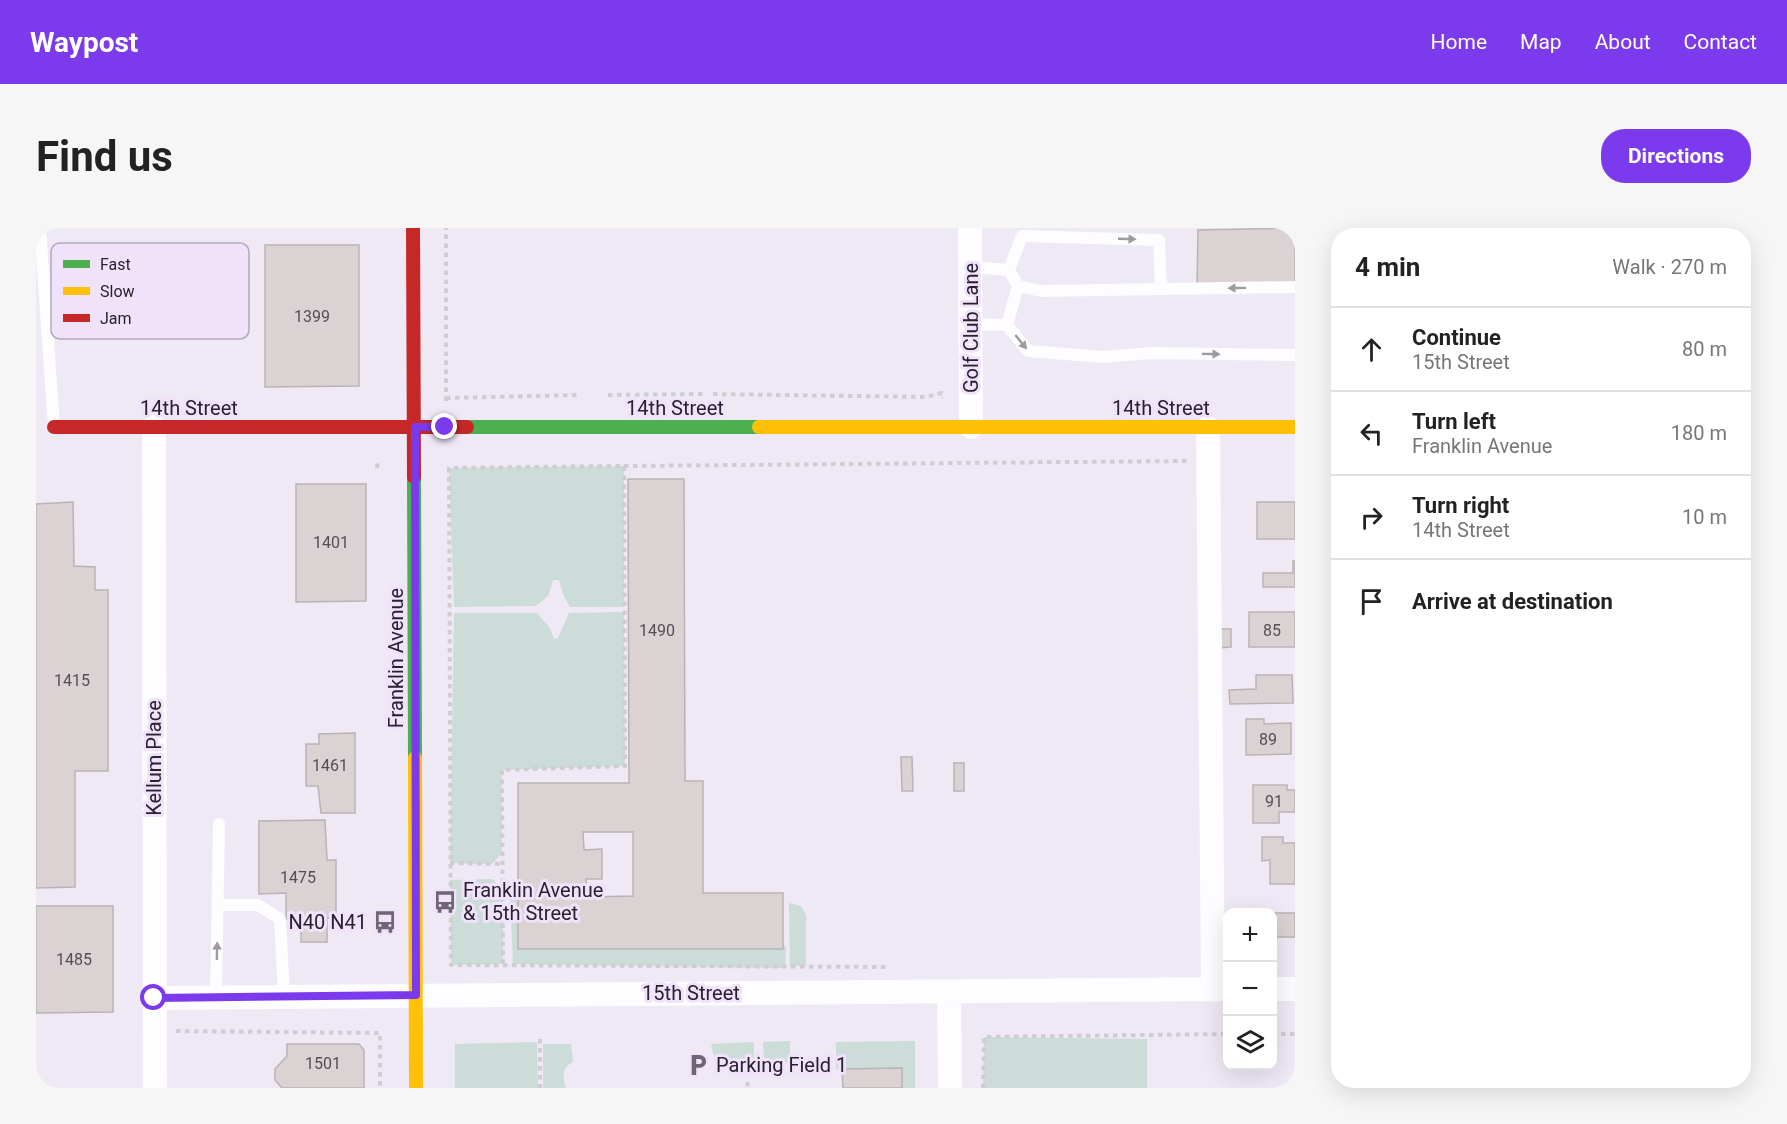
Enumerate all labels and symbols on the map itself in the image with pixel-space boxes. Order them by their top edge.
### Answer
one-way arrow [1118,235,1137,244]
legend [51,243,249,339]
text: Fast [100,255,131,274]
street label: Golf Club Lane [959,263,983,393]
text: Slow [100,282,135,301]
one-way arrow [1227,283,1246,293]
house number: 1399 [294,307,330,326]
text: Jam [100,309,132,328]
one-way arrow [1014,334,1027,350]
one-way arrow [1202,350,1221,359]
street label: 14th Street [140,396,238,420]
street label: 14th Street [626,396,724,420]
street label: 14th Street [1112,396,1210,420]
route end [431,413,457,439]
house number: 1401 [313,533,349,552]
street label: Franklin Avenue [384,588,408,728]
house number: 1490 [639,621,675,640]
house number: 85 [1263,621,1281,640]
house number: 1415 [54,671,90,690]
street label: Kellum Place [142,700,166,816]
house number: 89 [1259,730,1277,749]
house number: 1461 [312,756,348,775]
house number: 91 [1265,792,1283,811]
house number: 1475 [280,868,316,887]
place label: Franklin Avenue & 15th Street [463,878,603,925]
bus stop icon: Franklin Avenue & 15th Street [432,889,458,915]
bus stop icon: N40 N41 [372,909,398,935]
place label: N40 N41 [289,910,367,934]
one-way arrow [212,942,222,961]
house number: 1485 [56,950,92,969]
street label: 15th Street [642,981,740,1005]
route start [140,984,166,1010]
parking icon: Parking Field 1 [685,1052,711,1078]
place label: Parking Field 1 [716,1053,847,1077]
house number: 1501 [305,1054,341,1073]

